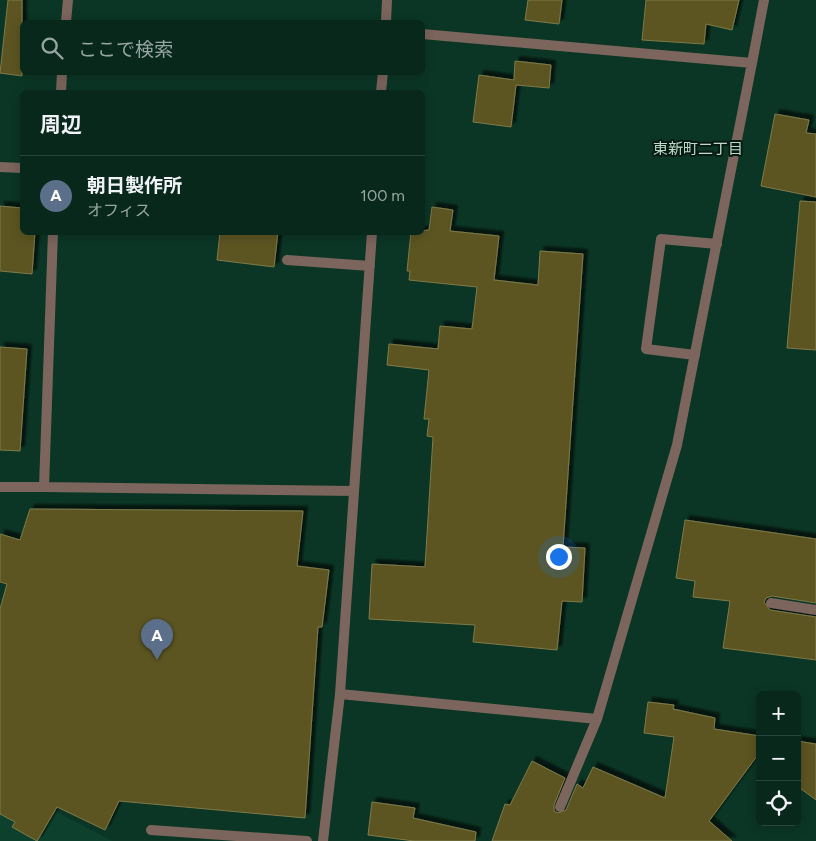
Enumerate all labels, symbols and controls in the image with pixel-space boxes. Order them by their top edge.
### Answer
search box [20,20,425,75]
icon: search [38,34,66,62]
text: ここで検索 [78,38,173,61]
text: 周辺 [40,112,82,137]
district label: 東新町二丁目 [653,140,743,158]
text: 朝日製作所 [87,174,182,197]
text: A [50,186,62,205]
text: 100 m [360,186,405,205]
text: オフィス [87,201,151,220]
your location [546,544,572,570]
pin: A [141,619,173,660]
map controls [756,691,801,826]
button: + [756,691,801,736]
button: − [756,736,801,781]
button: locate [756,781,801,826]

